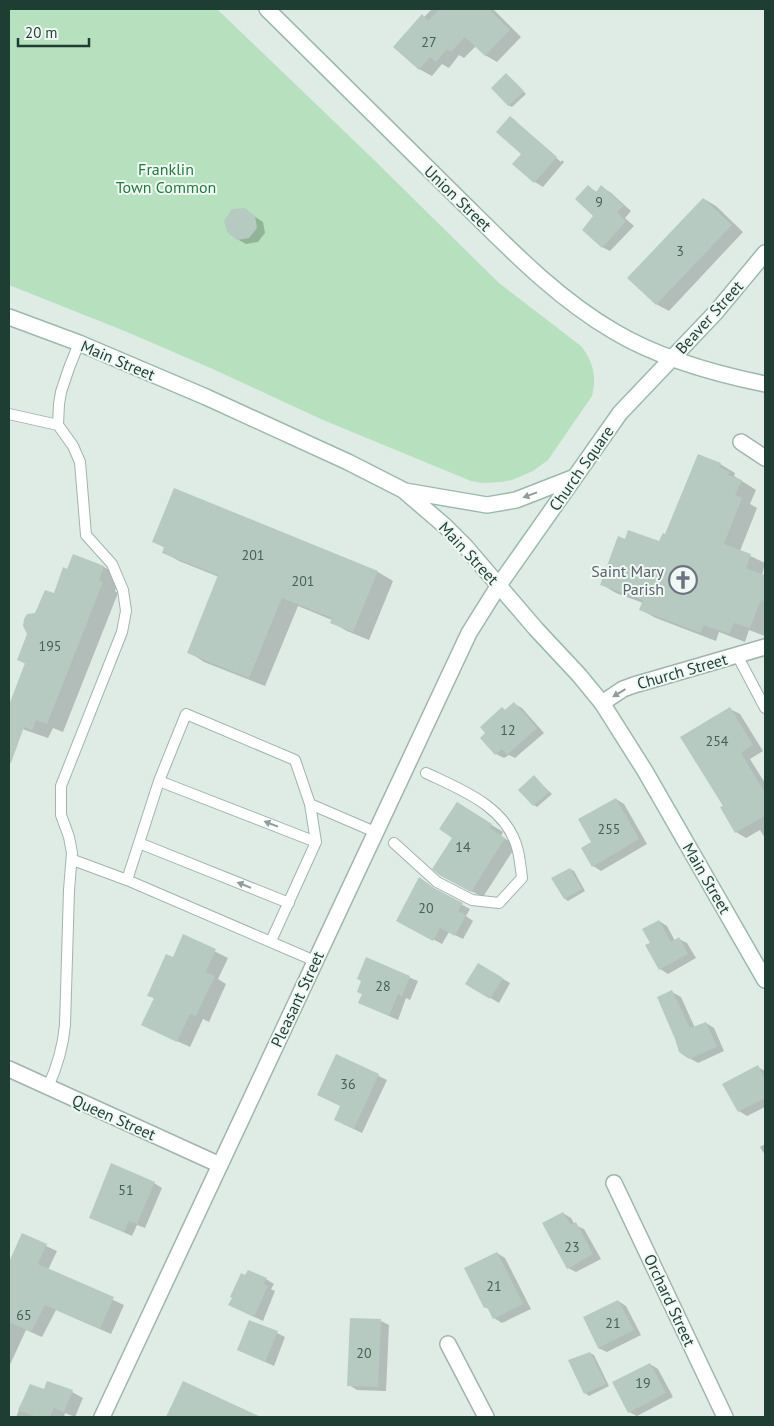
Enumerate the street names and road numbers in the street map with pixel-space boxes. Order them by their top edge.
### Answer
street label: Union Street [420,161,496,235]
street label: Beaver Street [671,276,747,358]
street label: Main Street [78,335,159,385]
street label: Church Square [544,422,618,514]
street label: Main Street [435,517,504,589]
street label: Church Street [635,648,730,693]
street label: Main Street [679,839,736,918]
street label: Pleasant Street [266,947,328,1050]
street label: Queen Street [69,1090,159,1145]
street label: Orchard Street [640,1251,700,1350]

